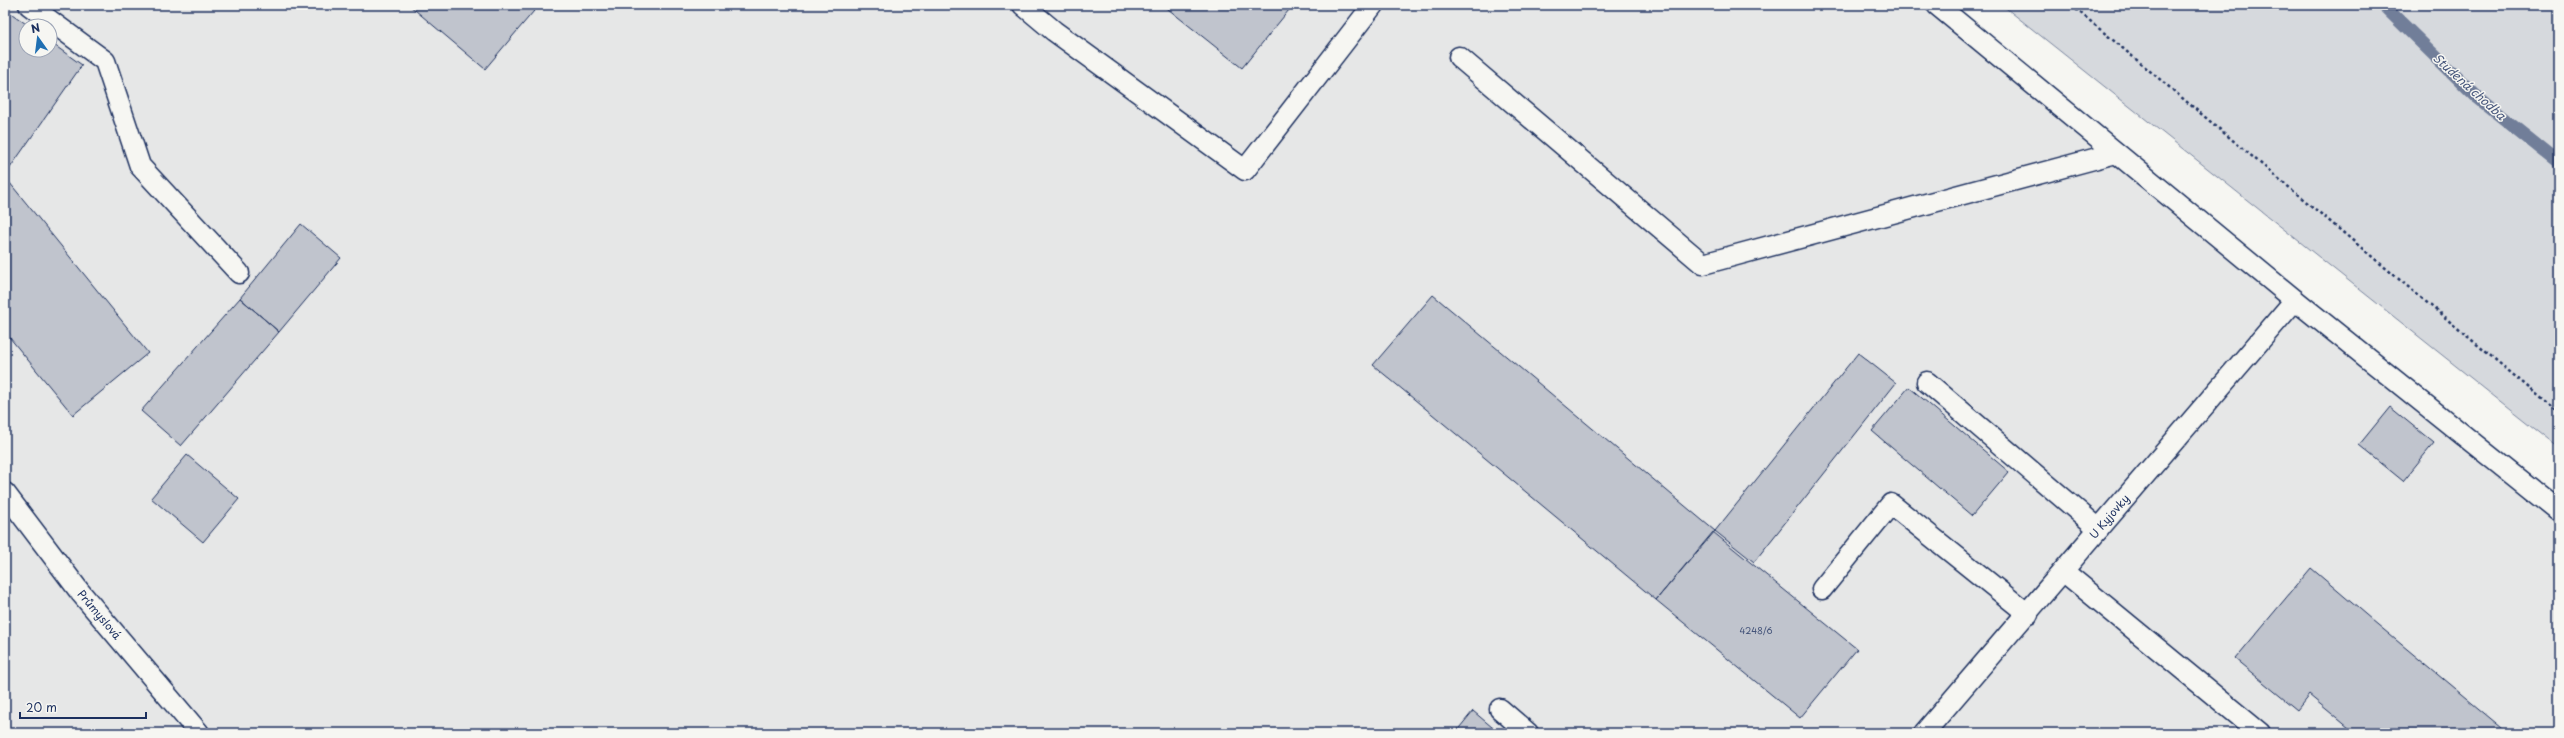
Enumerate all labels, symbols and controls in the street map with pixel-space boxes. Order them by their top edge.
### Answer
north arrow [18,18,58,58]
text: N [29,18,42,37]
water label: Studená chodba [2429,49,2510,124]
street label: U Kyjovky [2085,490,2133,542]
street label: Průmyslová [74,586,126,643]
house number: 4248/6 [1739,623,1773,637]
scale bar [20,694,146,720]
text: 20 m [26,698,57,716]

